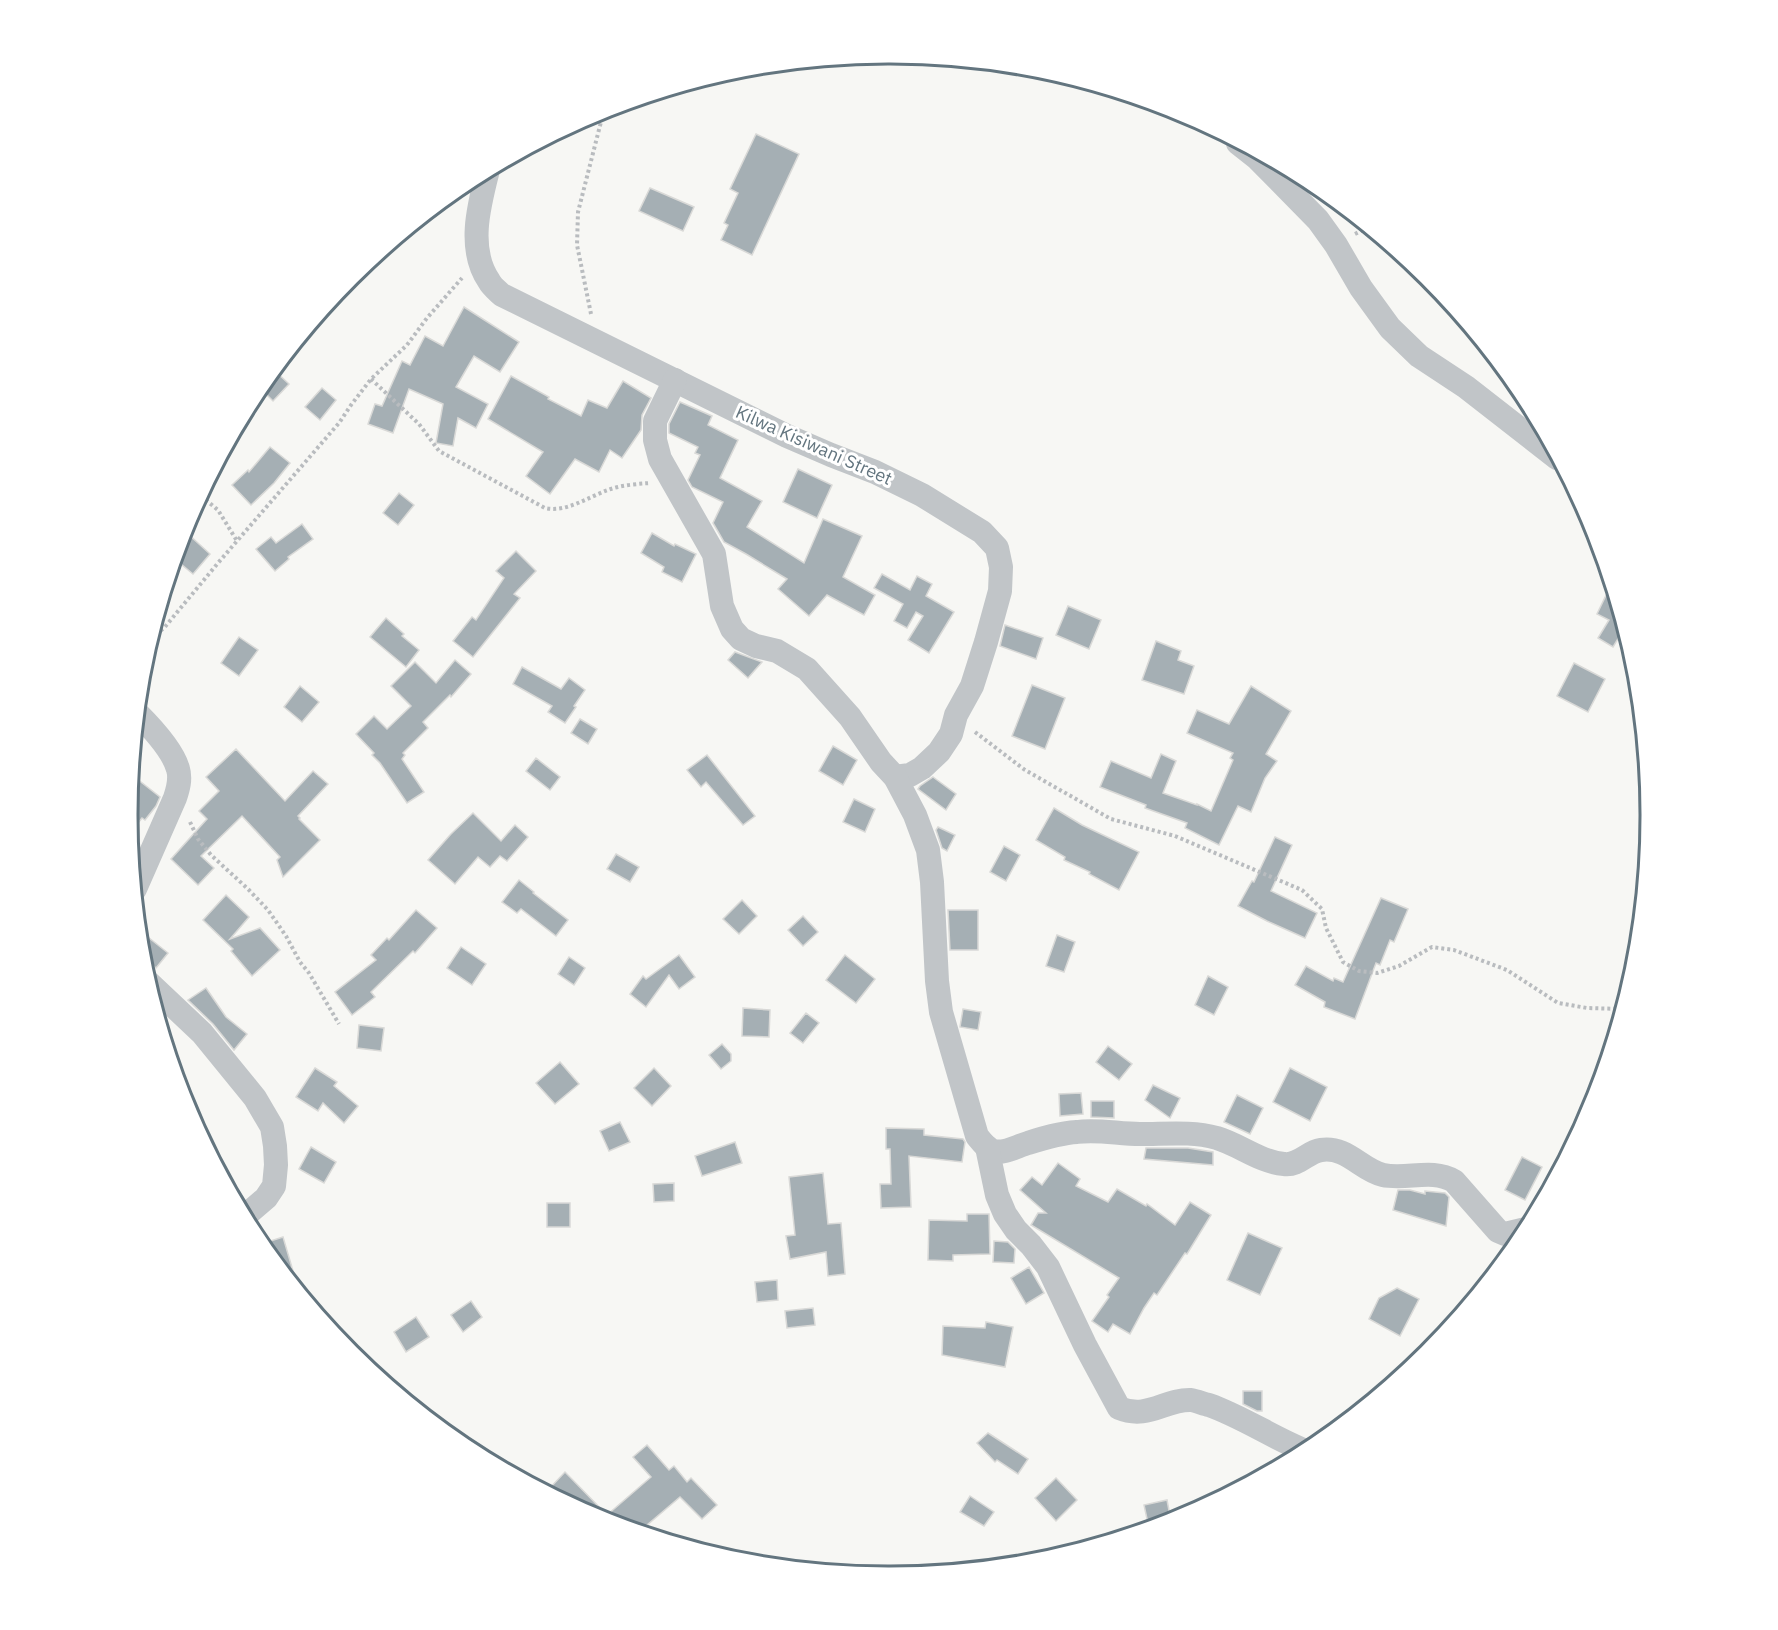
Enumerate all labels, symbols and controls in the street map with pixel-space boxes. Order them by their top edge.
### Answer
street label: Kilwa Kisiwani Street [732,400,896,490]

